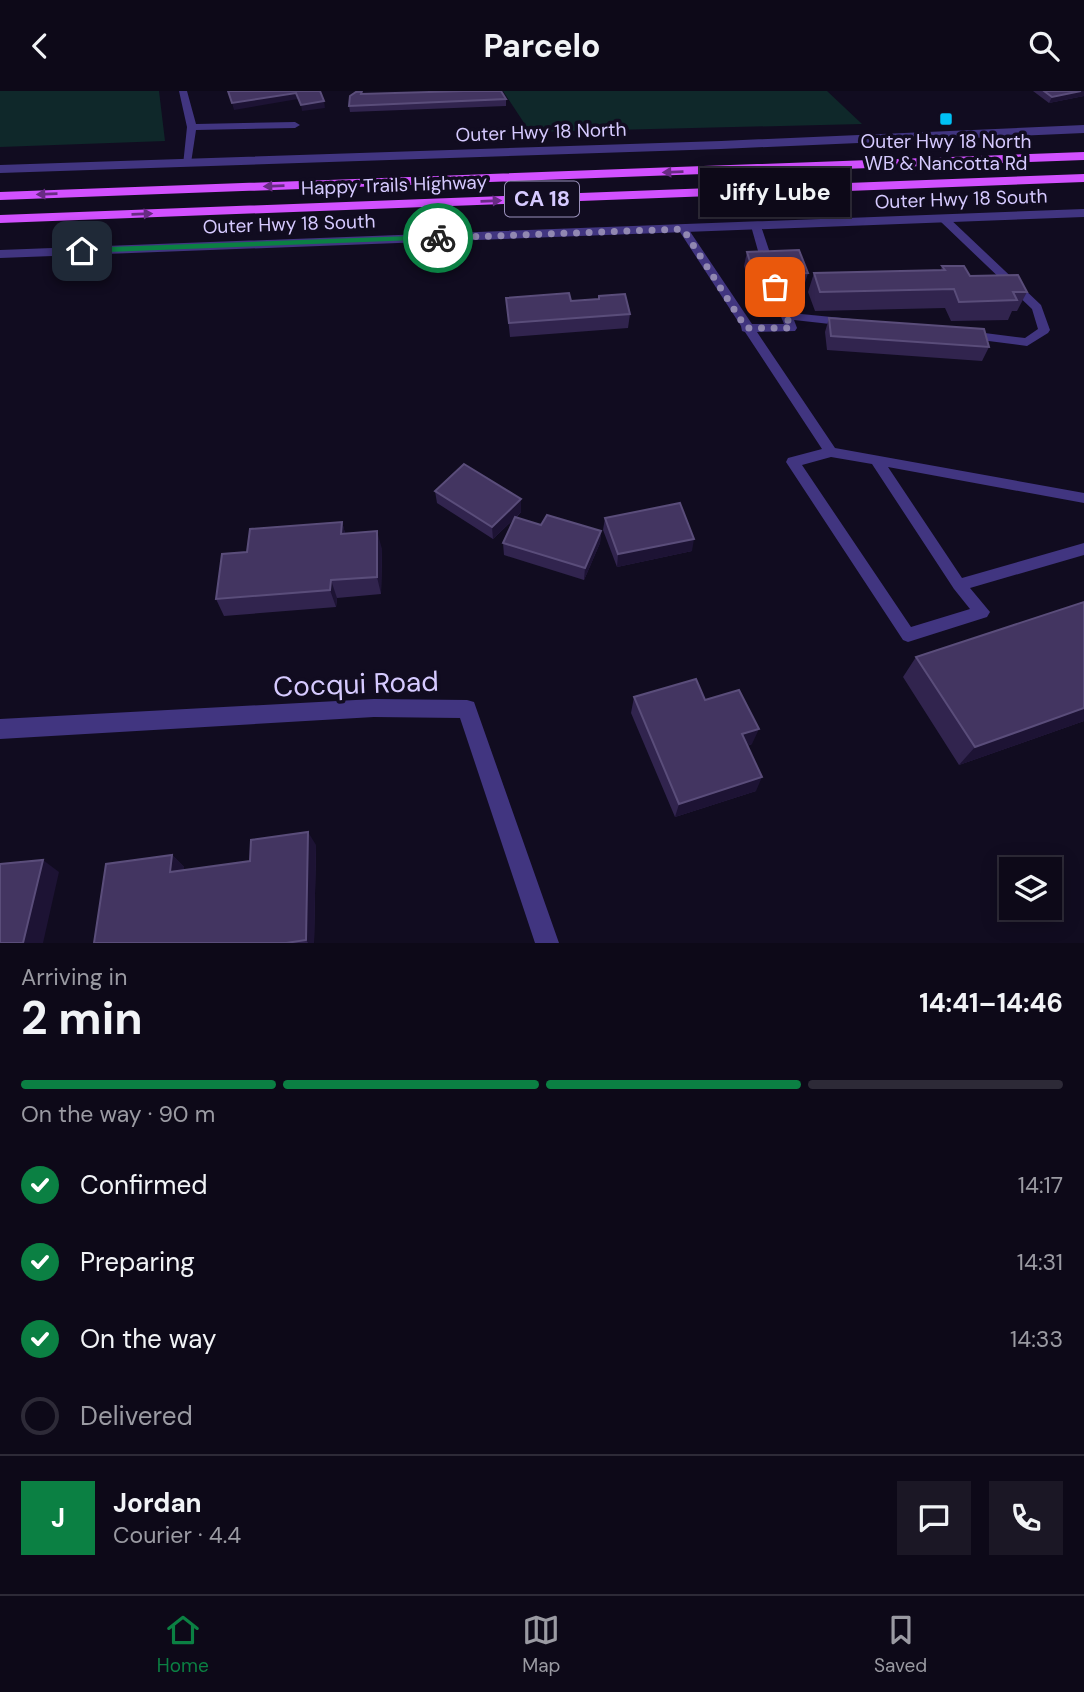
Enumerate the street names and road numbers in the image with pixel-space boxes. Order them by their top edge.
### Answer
street label: Outer Hwy 18 North [455,117,627,147]
street label: Happy Trails Highway [301,169,488,201]
road number: CA 18 [505,181,579,217]
street label: Outer Hwy 18 South [874,183,1048,215]
street label: Outer Hwy 18 South [202,208,376,240]
street label: Cocqui Road [273,663,439,705]

